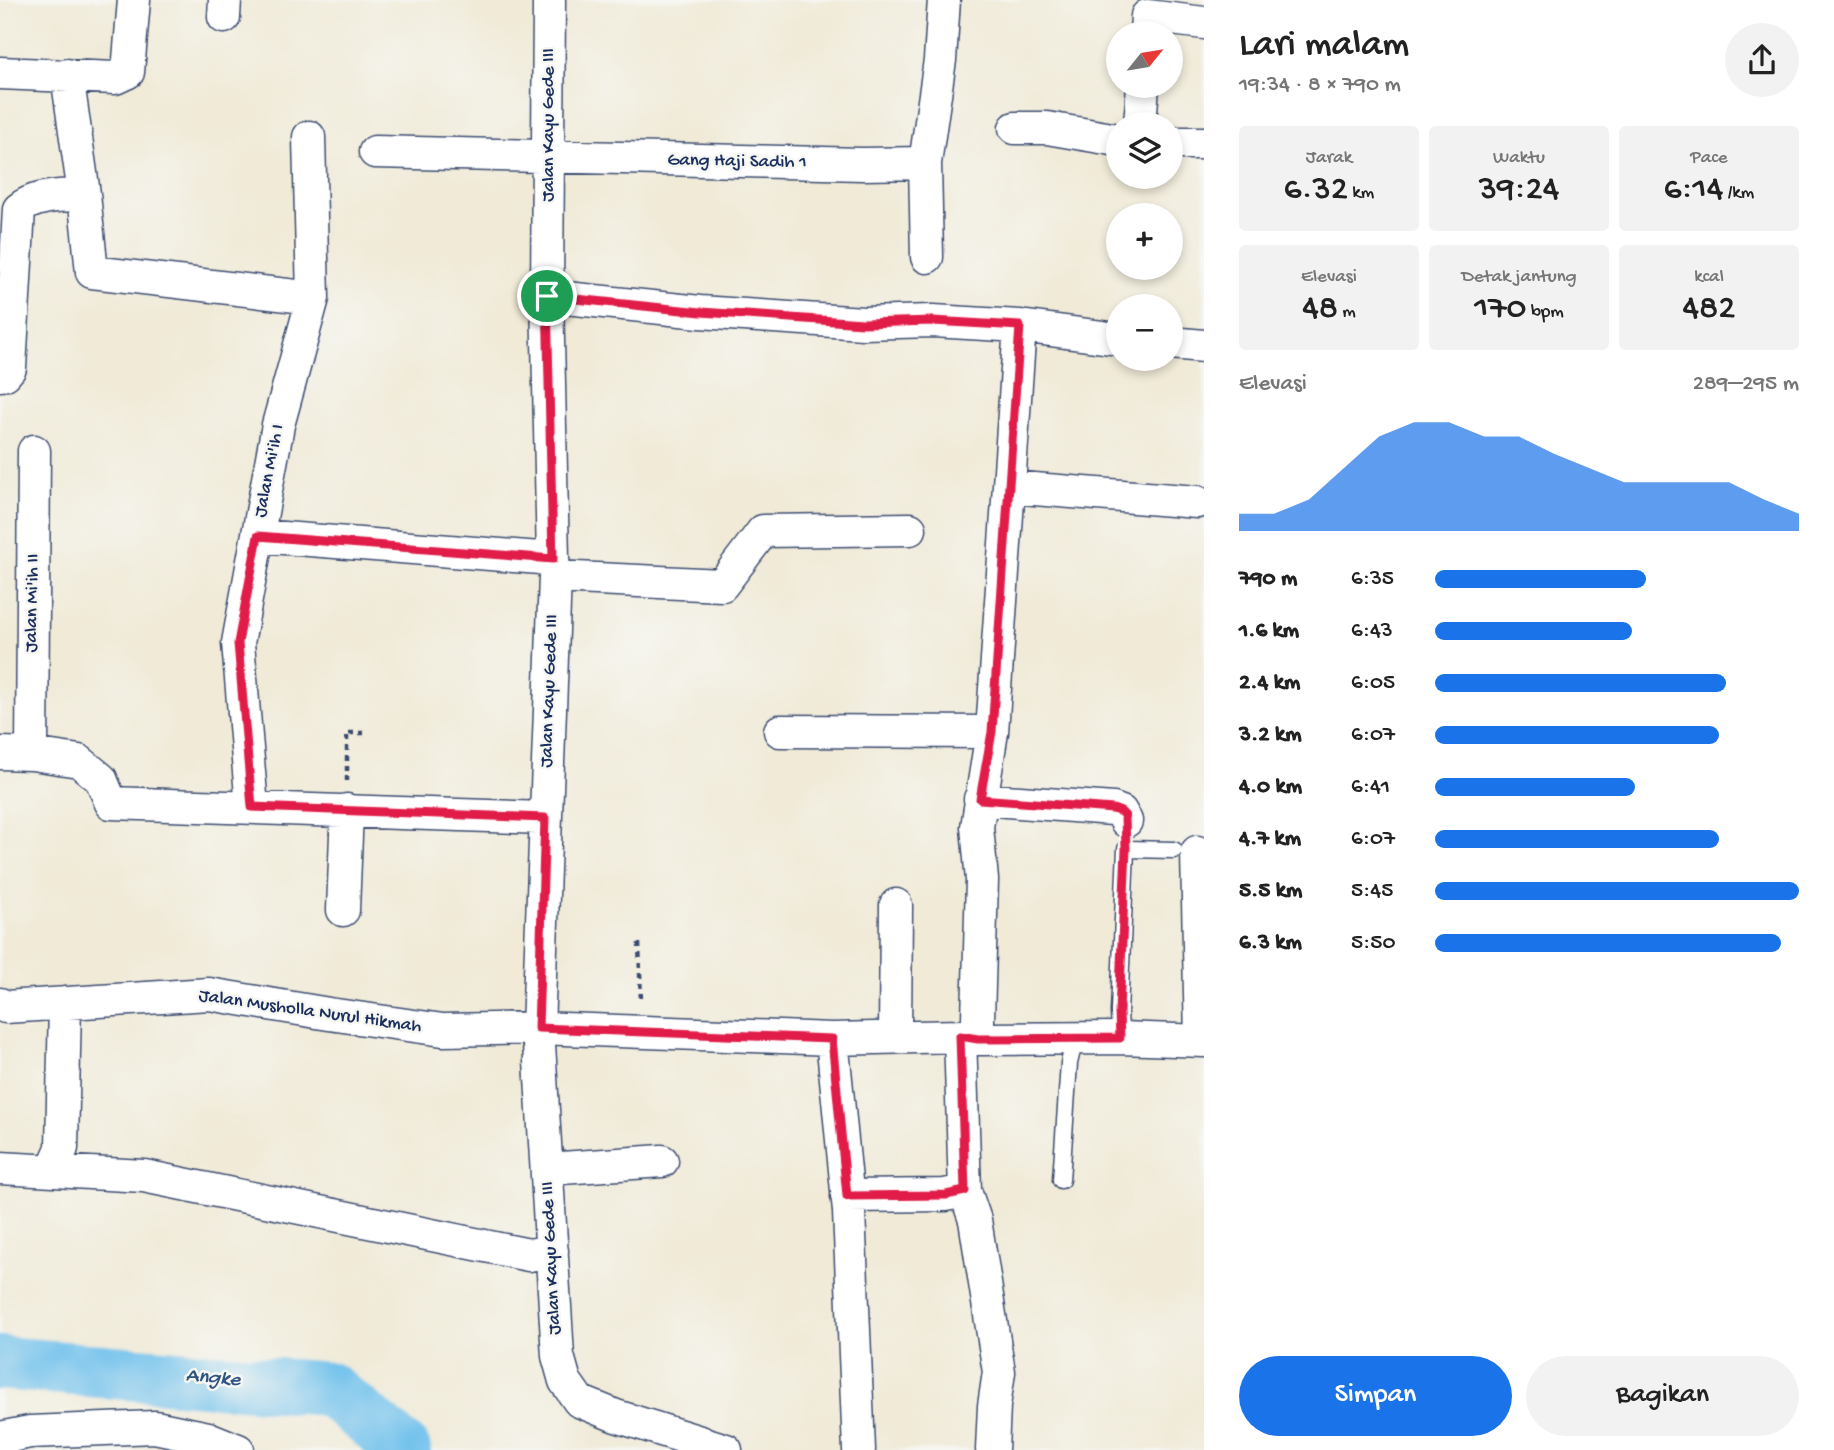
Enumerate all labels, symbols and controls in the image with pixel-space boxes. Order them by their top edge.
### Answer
north arrow [1106,21,1183,98]
map controls [1106,21,1183,371]
button: share [1725,23,1799,97]
text: Lari malam [1239,24,1409,68]
street label: Jalan Kayu Gede III [538,48,561,202]
text: 19:34 · 8 × 790 m [1239,72,1401,99]
button: layers [1106,112,1183,189]
text: Jarak [1306,147,1352,170]
text: Waktu [1493,147,1545,170]
text: Pace [1690,147,1728,170]
street label: Gang Haji Sadih 1 [667,149,807,175]
text: 6.32 [1284,170,1348,211]
text: 39:24 [1479,170,1559,211]
text: 6:14 [1664,170,1723,211]
text: km [1348,182,1374,205]
text: /km [1723,182,1754,205]
button: + [1106,203,1183,280]
pin [517,266,577,326]
text: Elevasi [1301,266,1357,289]
text: Detak jantung [1461,266,1577,289]
text: kcal [1694,266,1724,289]
icon: arrive [528,277,566,315]
text: 48 [1302,289,1338,330]
text: 170 [1474,289,1526,330]
text: 482 [1683,289,1735,330]
button: − [1106,294,1183,371]
text: m [1338,301,1356,324]
text: bpm [1526,301,1564,324]
text: Elevasi [1239,371,1307,398]
text: 289–295 m [1693,371,1799,398]
street label: Jalan Mi'ih I [250,422,290,520]
street label: Jalan Mi'ih II [21,553,45,653]
text: 790 m [1239,566,1297,593]
text: 6:35 [1351,566,1394,593]
street label: Jalan Kayu Gede III [536,614,564,768]
text: 1.6 km [1239,618,1299,645]
text: 6:43 [1351,618,1393,645]
text: 2.4 km [1239,670,1300,697]
text: 6:05 [1351,670,1395,697]
text: 3.2 km [1239,722,1301,749]
text: 6:07 [1351,722,1395,749]
text: 4.0 km [1239,774,1302,801]
text: 6:41 [1351,774,1390,801]
text: 4.7 km [1239,826,1301,853]
text: 6:07 [1351,826,1395,853]
text: 5.5 km [1239,878,1302,905]
text: 5:45 [1351,878,1393,905]
text: 6.3 km [1239,930,1302,957]
text: 5:50 [1351,930,1395,957]
street label: Jalan Musholla Nurul Hikmah [197,985,423,1039]
street label: Jalan Kayu Gede III [536,1181,568,1335]
button: Simpan [1239,1356,1512,1436]
button: Bagikan [1526,1356,1799,1436]
water label: Angke [185,1364,242,1394]

